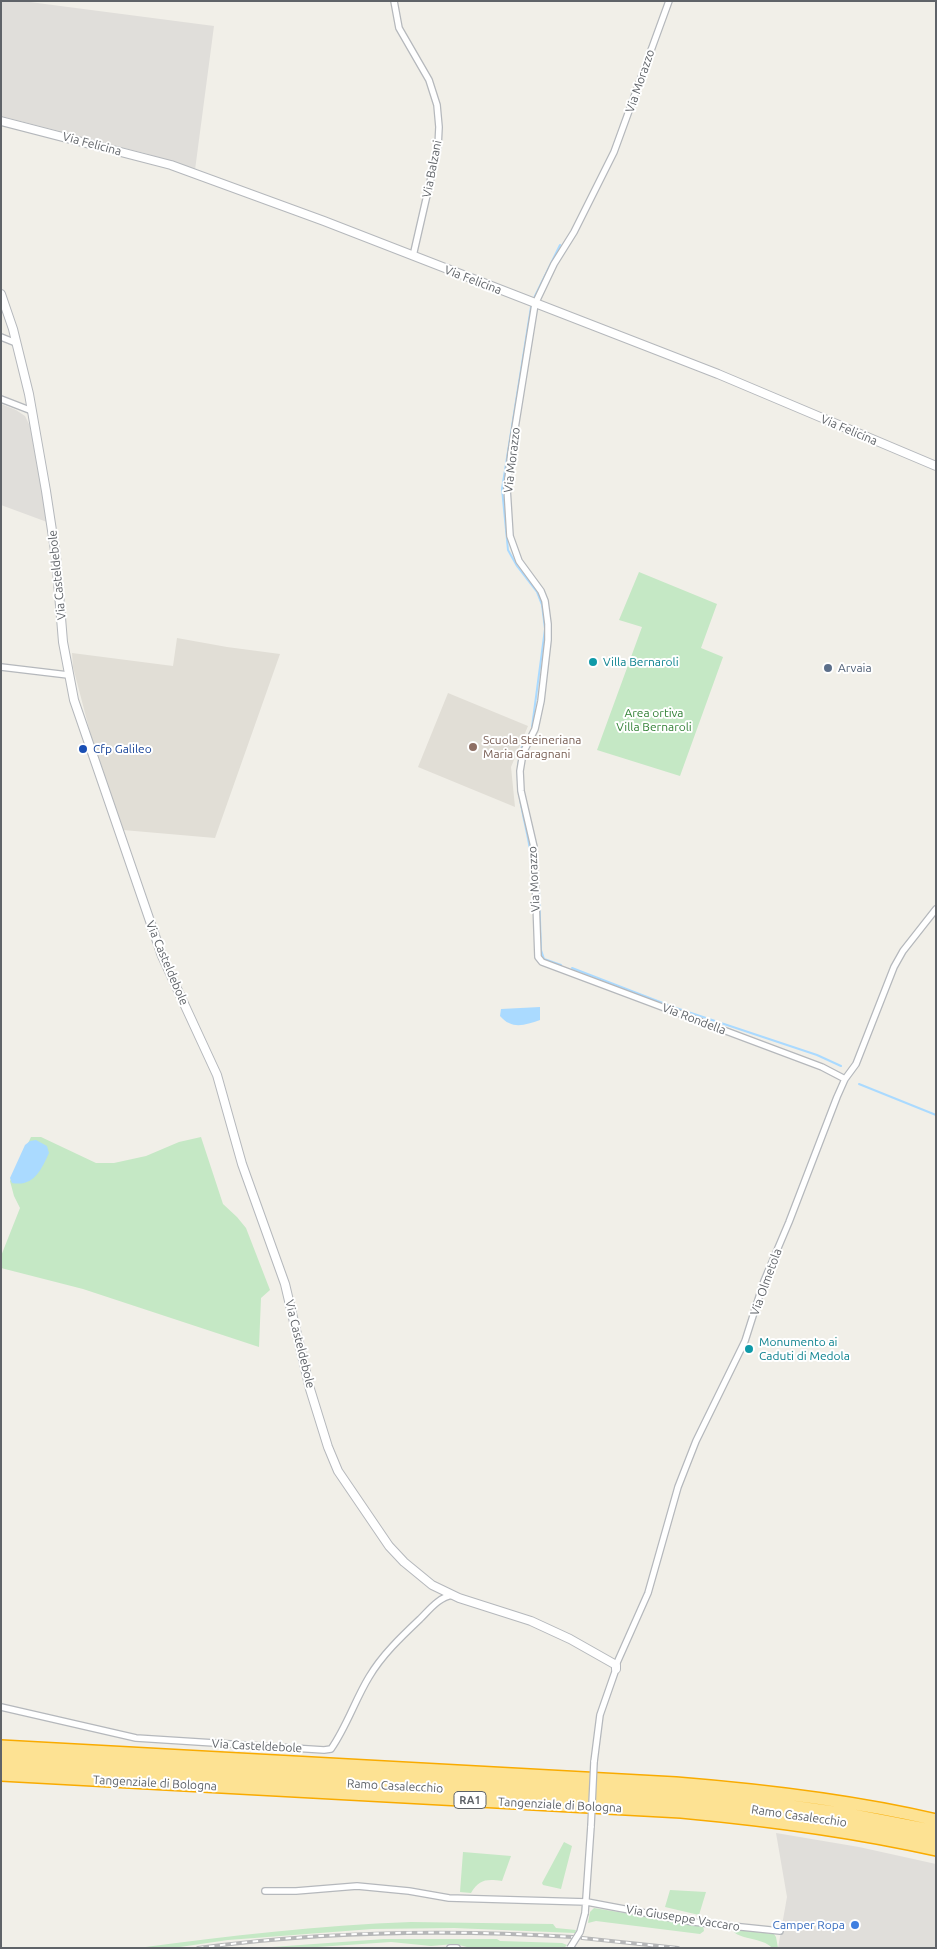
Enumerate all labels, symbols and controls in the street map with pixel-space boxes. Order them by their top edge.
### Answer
street label: Via Morazzo [622,47,658,115]
street label: Via Felicina [61,129,123,159]
street label: Via Balzani [419,139,445,199]
street label: Via Felicina [442,262,504,298]
street label: Via Felicina [818,412,880,448]
street label: Via Morazzo [501,426,523,494]
street label: Via Casteldebole [45,529,69,621]
place label: Villa Bernaroli [603,655,679,669]
marker: Villa Bernaroli [587,656,599,668]
place label: Arvaia [838,661,872,675]
marker: Arvaia [822,662,834,674]
park label: Area ortiva Villa Bernaroli [616,706,692,734]
place label: Scuola Steineriana Maria Garagnani [483,733,581,761]
marker: Scuola Steineriana Maria Garagnani [467,741,479,753]
place label: Cfp Galileo [93,742,152,756]
marker: Cfp Galileo [77,743,89,755]
street label: Via Morazzo [525,846,543,912]
street label: Via Casteldebole [143,919,191,1007]
street label: Via Rondella [660,1000,728,1038]
street label: Via Olmetola [747,1246,785,1318]
street label: Via Casteldebole [282,1298,318,1390]
place label: Monumento ai Caduti di Medola [759,1335,850,1363]
marker: Monumento ai Caduti di Medola [743,1343,755,1355]
street label: Via Casteldebole [211,1736,303,1756]
street label: Tangenziale di Bologna [93,1773,217,1793]
street label: Ramo Casalecchio [347,1776,443,1796]
road number: RA1 [454,1792,486,1808]
street label: Tangenziale di Bologna [498,1795,622,1815]
street label: Ramo Casalecchio [750,1802,848,1830]
street label: Via Giuseppe Vaccaro [625,1902,741,1934]
place label: Camper Ropa [773,1918,845,1932]
marker: Camper Ropa [849,1919,861,1931]

